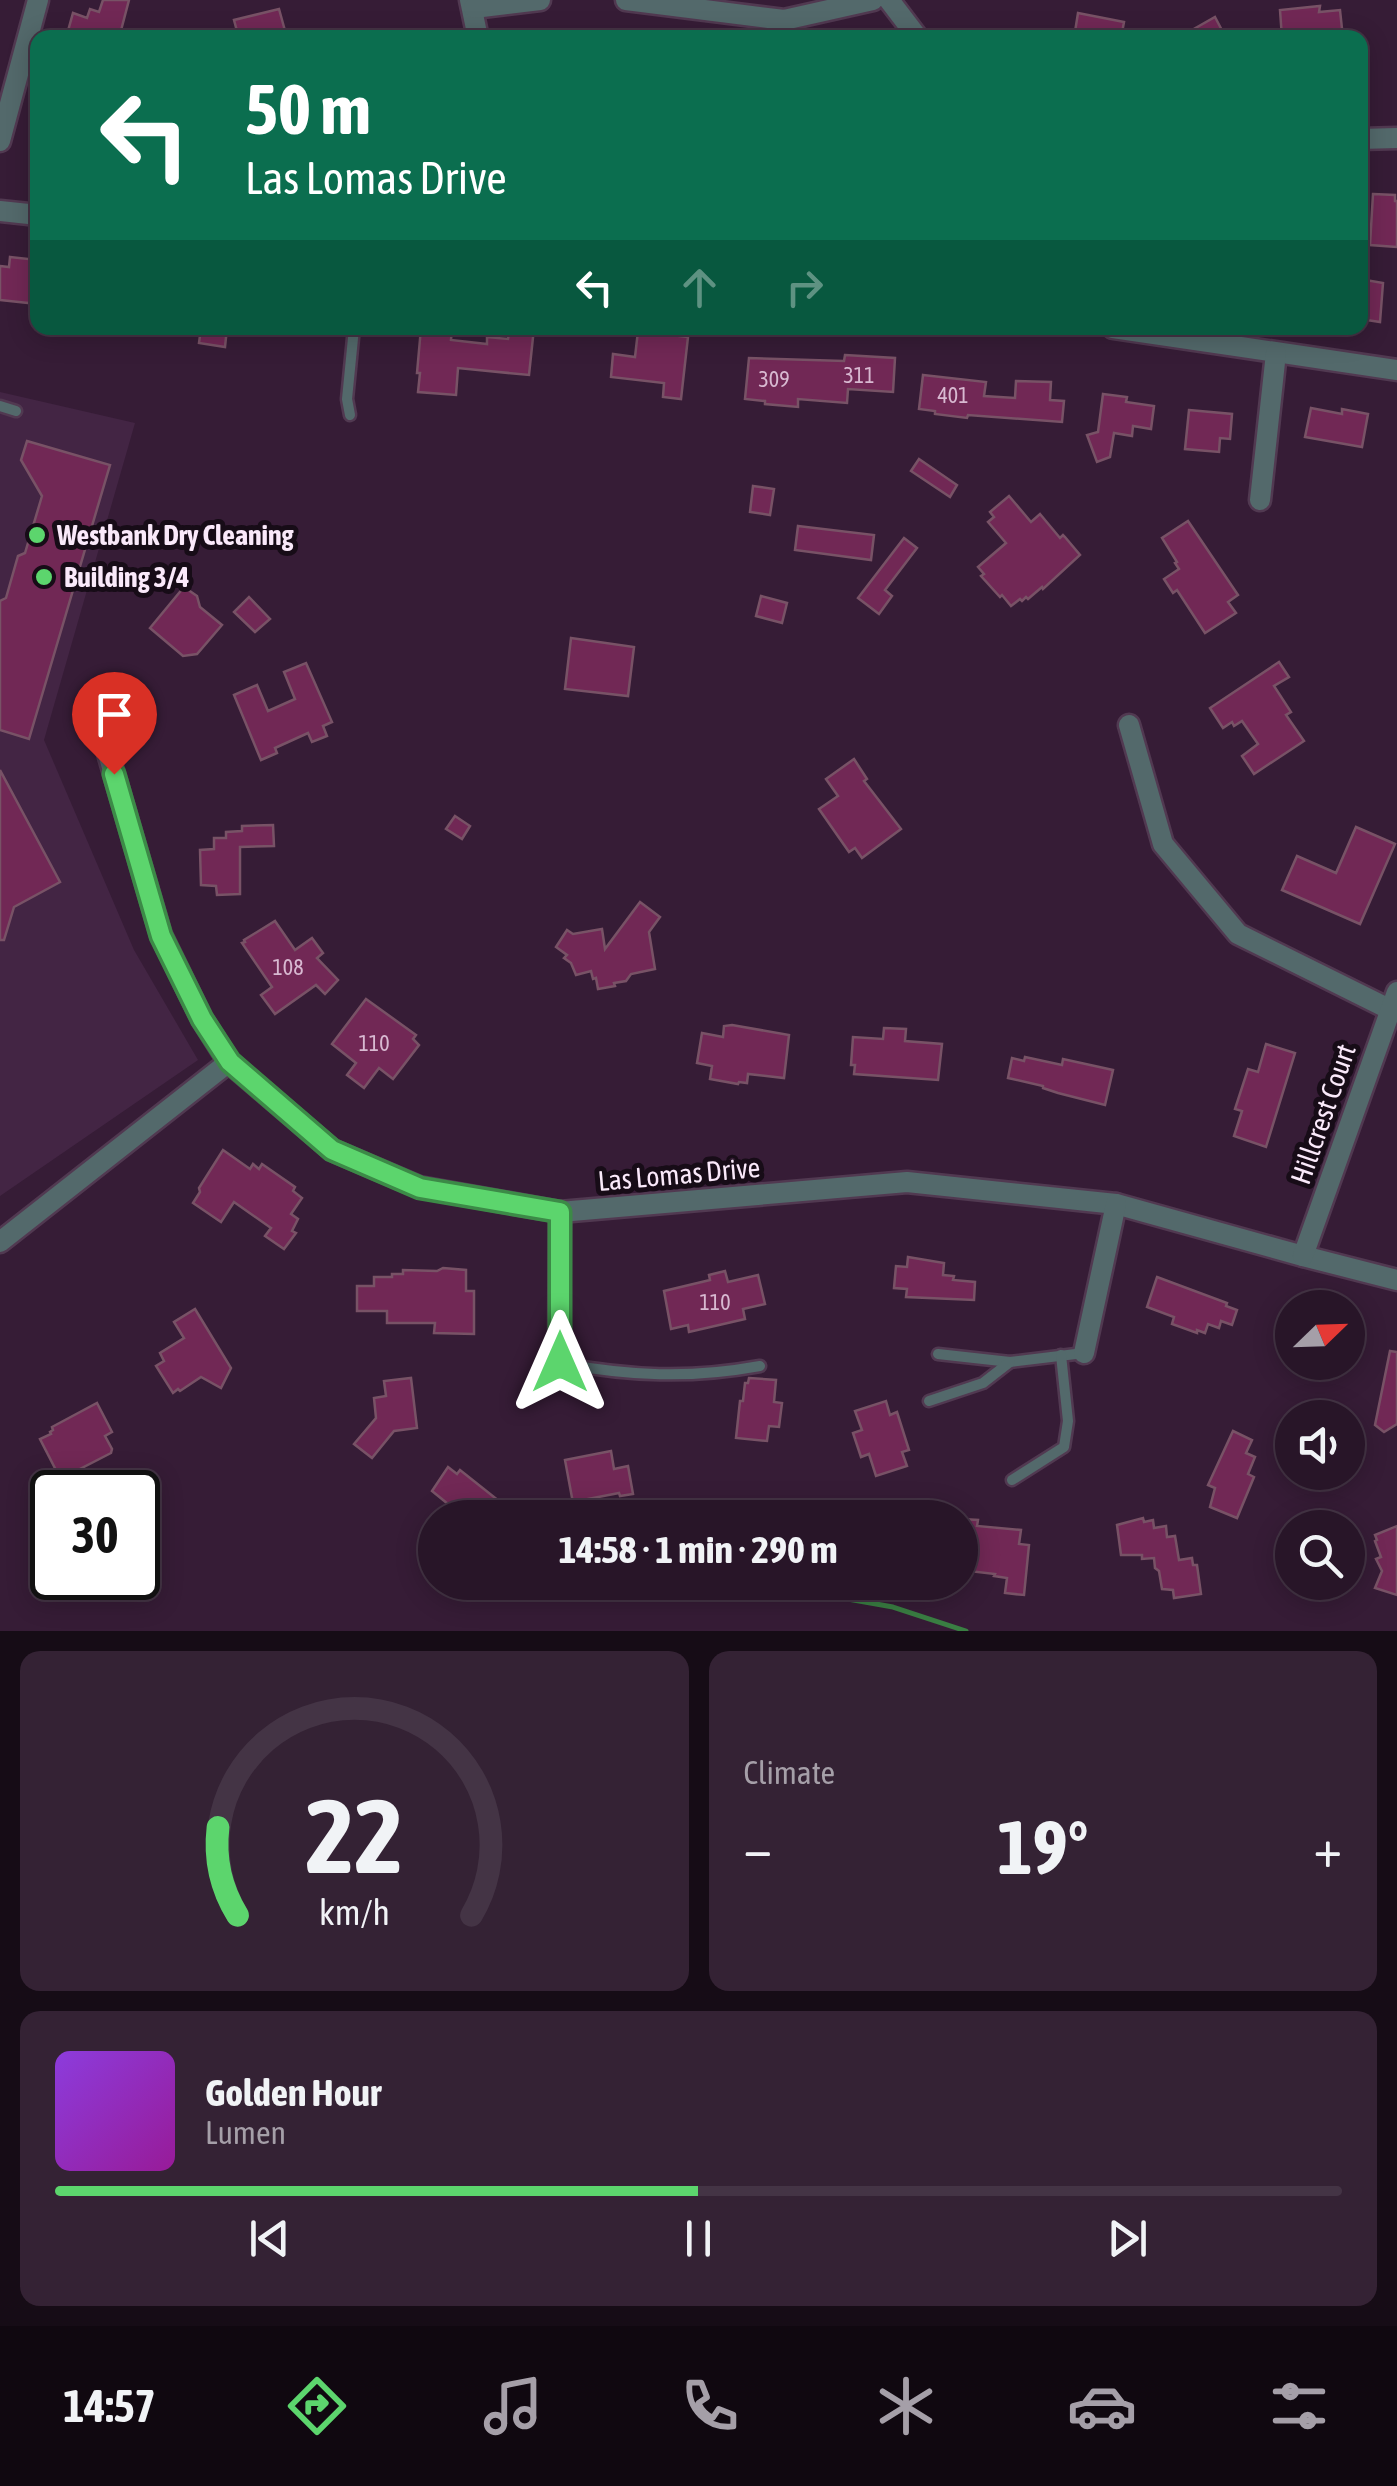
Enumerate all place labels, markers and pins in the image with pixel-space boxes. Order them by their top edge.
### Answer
place label: Westbank Dry Cleaning [56,519,295,551]
marker: Westbank Dry Cleaning [26,524,48,546]
place label: Building 3/4 [64,561,189,593]
marker: Building 3/4 [33,566,55,588]
pin [72,672,157,775]

